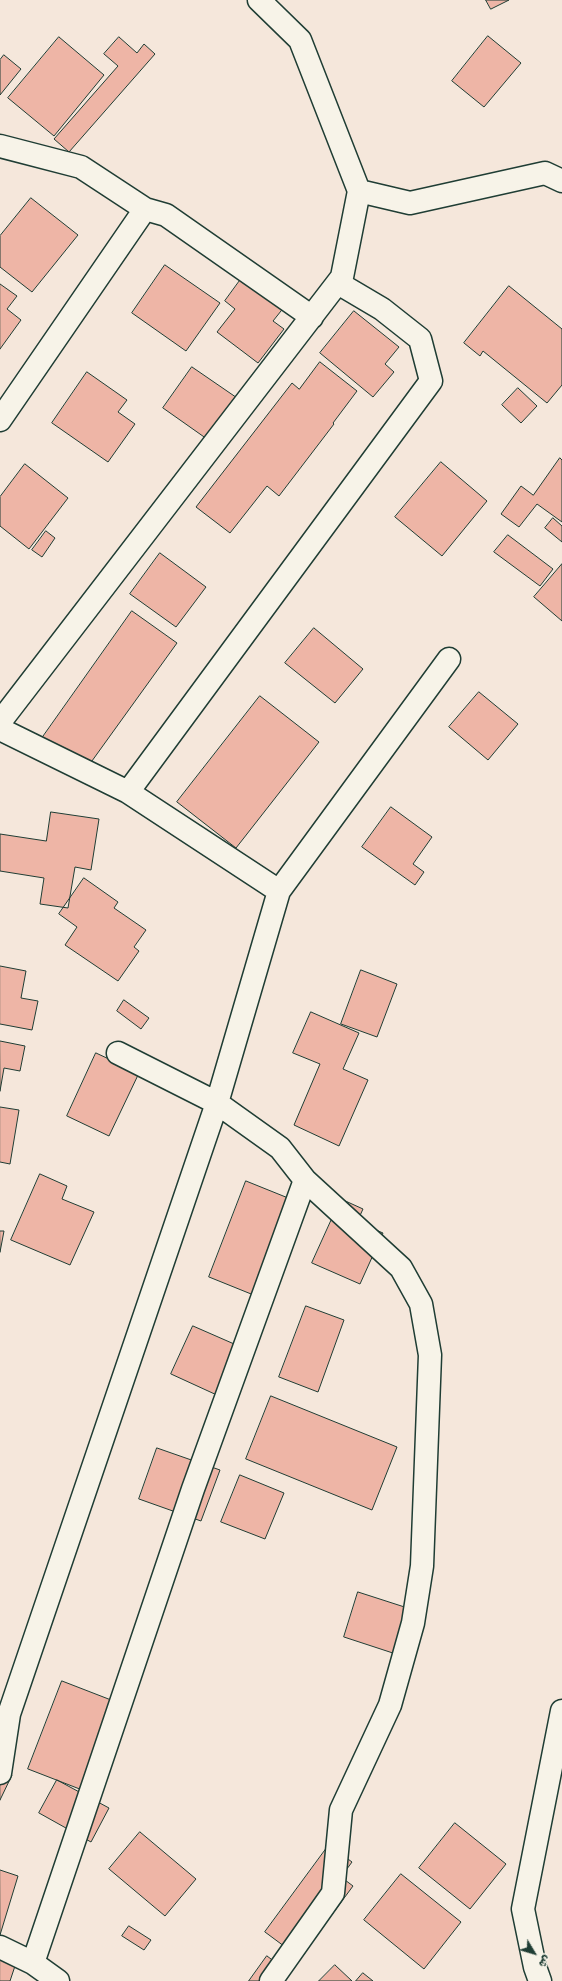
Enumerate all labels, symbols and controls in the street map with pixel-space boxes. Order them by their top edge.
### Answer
north arrow [514,1933,554,1973]
text: ش [533,1951,553,1970]

